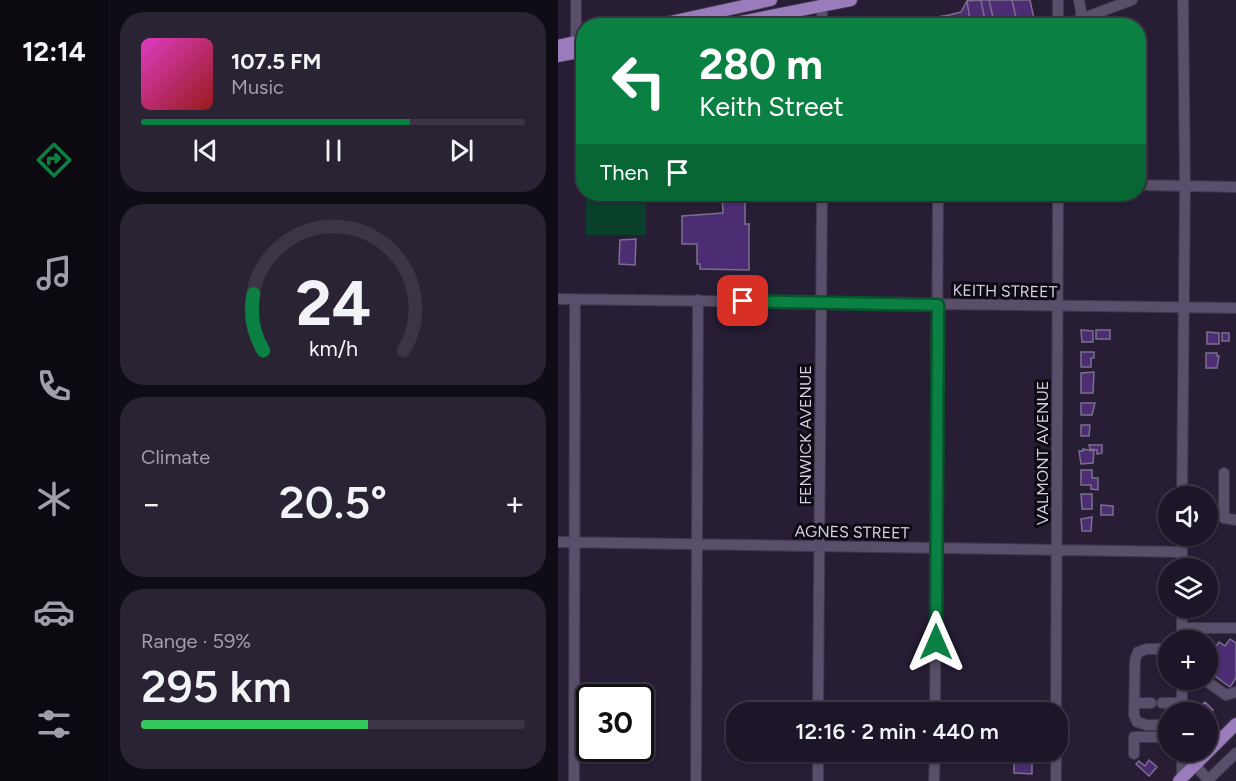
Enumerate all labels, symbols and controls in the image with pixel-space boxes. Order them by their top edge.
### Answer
text: 12:14 [22,35,86,68]
text: 280 m [699,39,823,90]
icon: left [600,42,678,120]
text: 107.5 FM [231,48,321,75]
text: Music [231,75,284,99]
text: Keith Street [699,90,844,123]
icon: previous [189,134,222,167]
icon: pause [317,134,350,167]
icon: next [445,134,478,167]
icon: directions [33,139,75,181]
icon: arrive [661,156,694,189]
text: Then [600,159,649,186]
icon: music [33,252,75,294]
text: 24 [295,267,371,342]
pin [717,275,768,326]
street label: KEITH STREET [952,281,1058,301]
icon: arrive [726,284,759,317]
text: km/h [309,337,357,362]
icon: phone [33,365,75,407]
street label: FENWICK AVENUE [796,365,815,505]
street label: VALMONT AVENUE [1033,381,1052,525]
text: Climate [141,445,210,469]
text: 20.5° [279,475,387,529]
icon: climate [33,478,75,520]
text: − [141,484,162,523]
text: + [504,484,525,523]
map controls [1158,486,1218,762]
button: sound [1158,486,1218,546]
street label: AGNES STREET [794,522,910,543]
button: layers [1158,558,1218,618]
icon: car [33,591,75,633]
position arrow [904,610,968,674]
text: Range · 59% [141,629,251,653]
button: + [1158,630,1218,690]
text: 295 km [141,659,292,713]
speed limit sign: 30 [576,684,654,762]
button: − [1158,702,1218,762]
icon: filters [33,703,75,745]
text: 12:16 · 2 min · 440 m [795,718,999,745]

